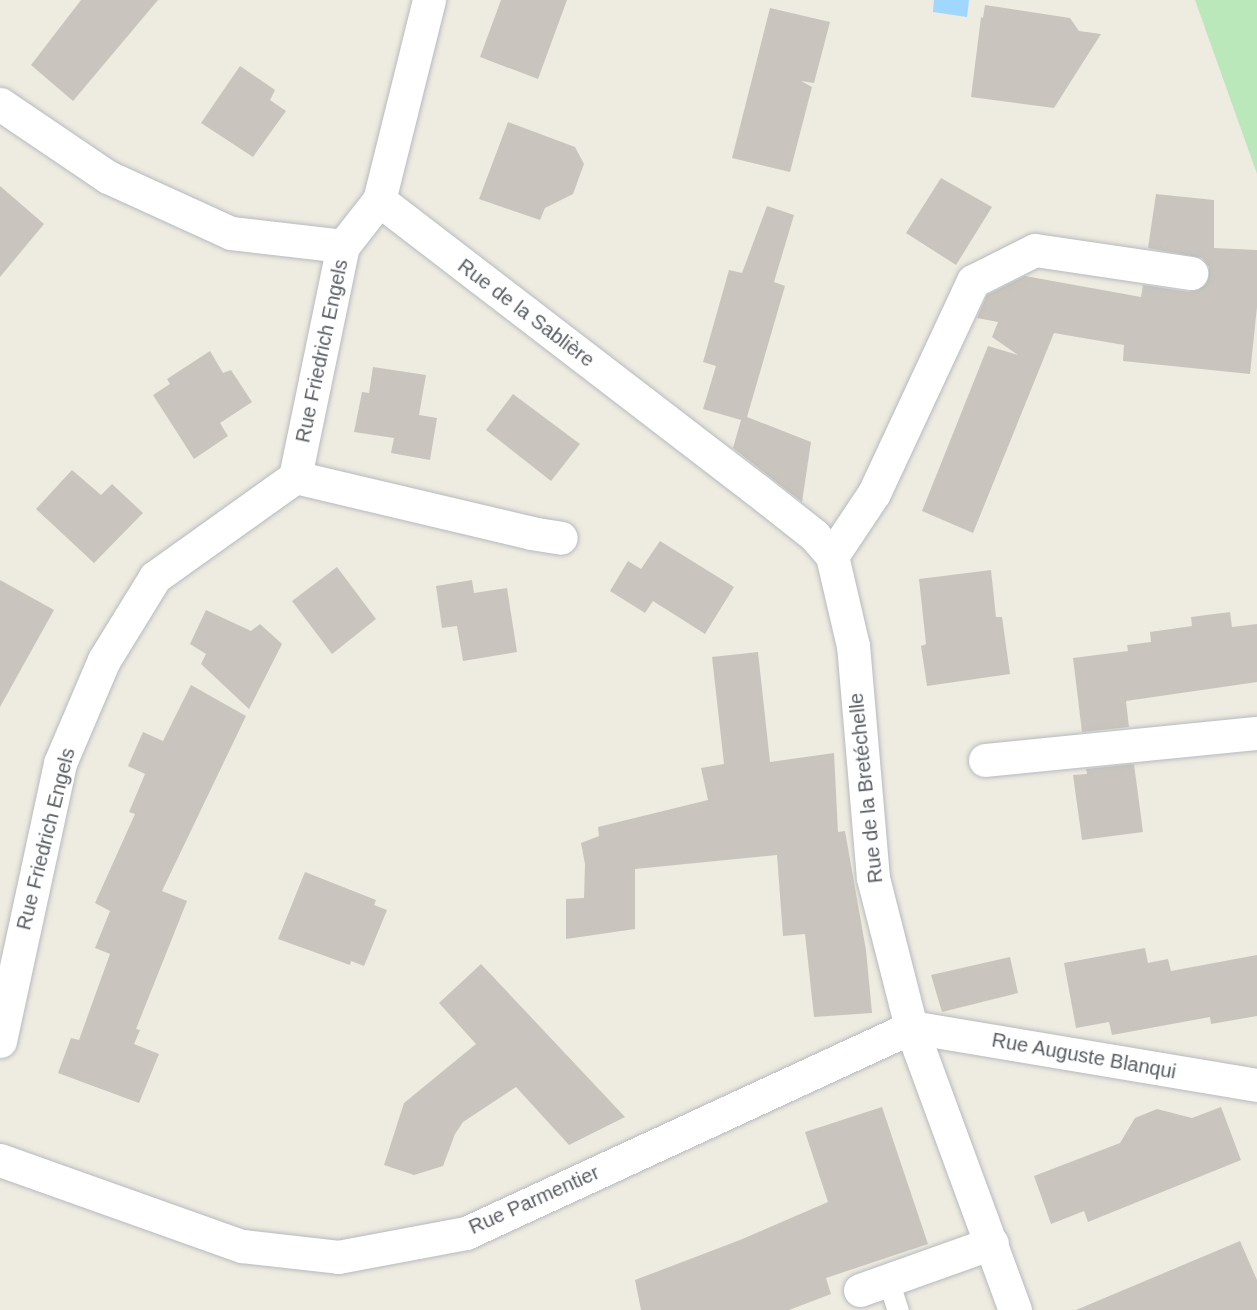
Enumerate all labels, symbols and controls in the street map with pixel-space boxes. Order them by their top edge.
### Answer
street label: Rue de la Sablière [453,254,599,372]
street label: Rue Friedrich Engels [291,257,353,445]
street label: Rue de la Bretéchelle [844,692,888,884]
street label: Rue Friedrich Engels [12,745,80,933]
street label: Rue Auguste Blanqui [989,1028,1179,1084]
street label: Rue Parmentier [465,1161,603,1239]

